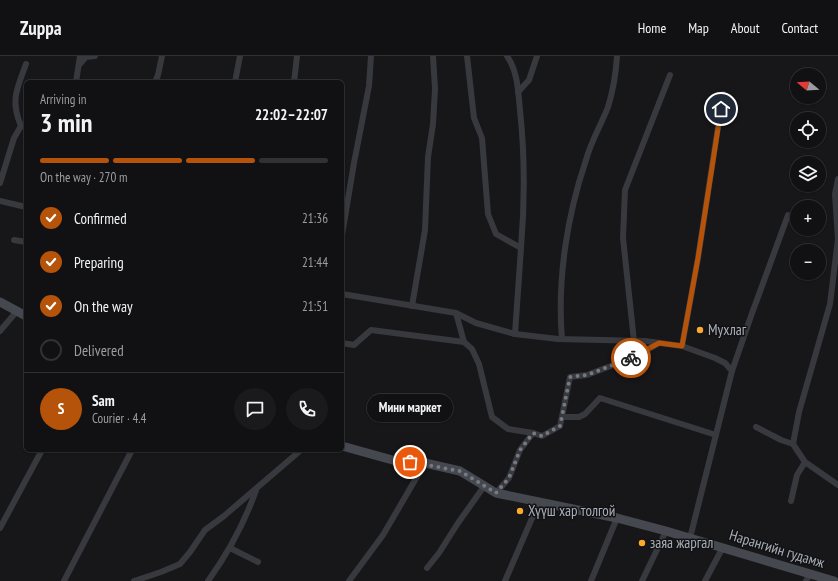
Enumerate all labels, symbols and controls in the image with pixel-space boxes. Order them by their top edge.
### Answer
text: Zuppa [20,16,62,40]
text: Home [638,19,666,37]
text: Map [688,19,709,37]
text: About [731,19,760,37]
text: Contact [782,19,818,37]
north arrow [790,68,826,104]
map controls [790,68,826,280]
text: Arriving in [40,91,87,108]
pin [704,92,738,126]
icon: home [710,98,732,120]
text: 22:02–22:07 [255,105,328,124]
text: 3 min [40,106,93,139]
button: locate [790,112,826,148]
button: layers [790,156,826,192]
text: On the way · 270 m [40,169,127,186]
button: + [790,200,826,236]
icon: check [40,207,62,229]
text: Confirmed [74,209,127,228]
text: 21:36 [302,210,328,227]
button: − [790,244,826,280]
icon: check [40,251,62,273]
text: Preparing [74,253,124,272]
text: 21:44 [302,254,328,271]
icon: check [40,295,62,317]
text: On the way [74,297,133,316]
text: 21:51 [302,298,328,315]
place label: Мухлаг [708,320,747,339]
marker: Мухлаг [695,325,705,335]
courier [611,338,651,378]
text: Delivered [74,341,124,360]
icon: bike [620,347,642,369]
button: chat [234,388,276,430]
button: phone [286,388,328,430]
text: Sam [92,391,115,410]
callout: Мини маркет [367,394,453,422]
text: S [58,399,64,418]
text: Мини маркет [379,399,441,416]
text: Courier · 4.4 [92,410,146,427]
pin [393,445,427,479]
icon: bag [399,451,421,473]
place label: Хүүш хар толгой [528,501,615,520]
marker: Хүүш хар толгой [515,506,525,516]
street label: Нарангийн гудамж [727,525,828,572]
place label: заяа жаргал [650,533,713,552]
marker: заяа жаргал [637,538,647,548]

